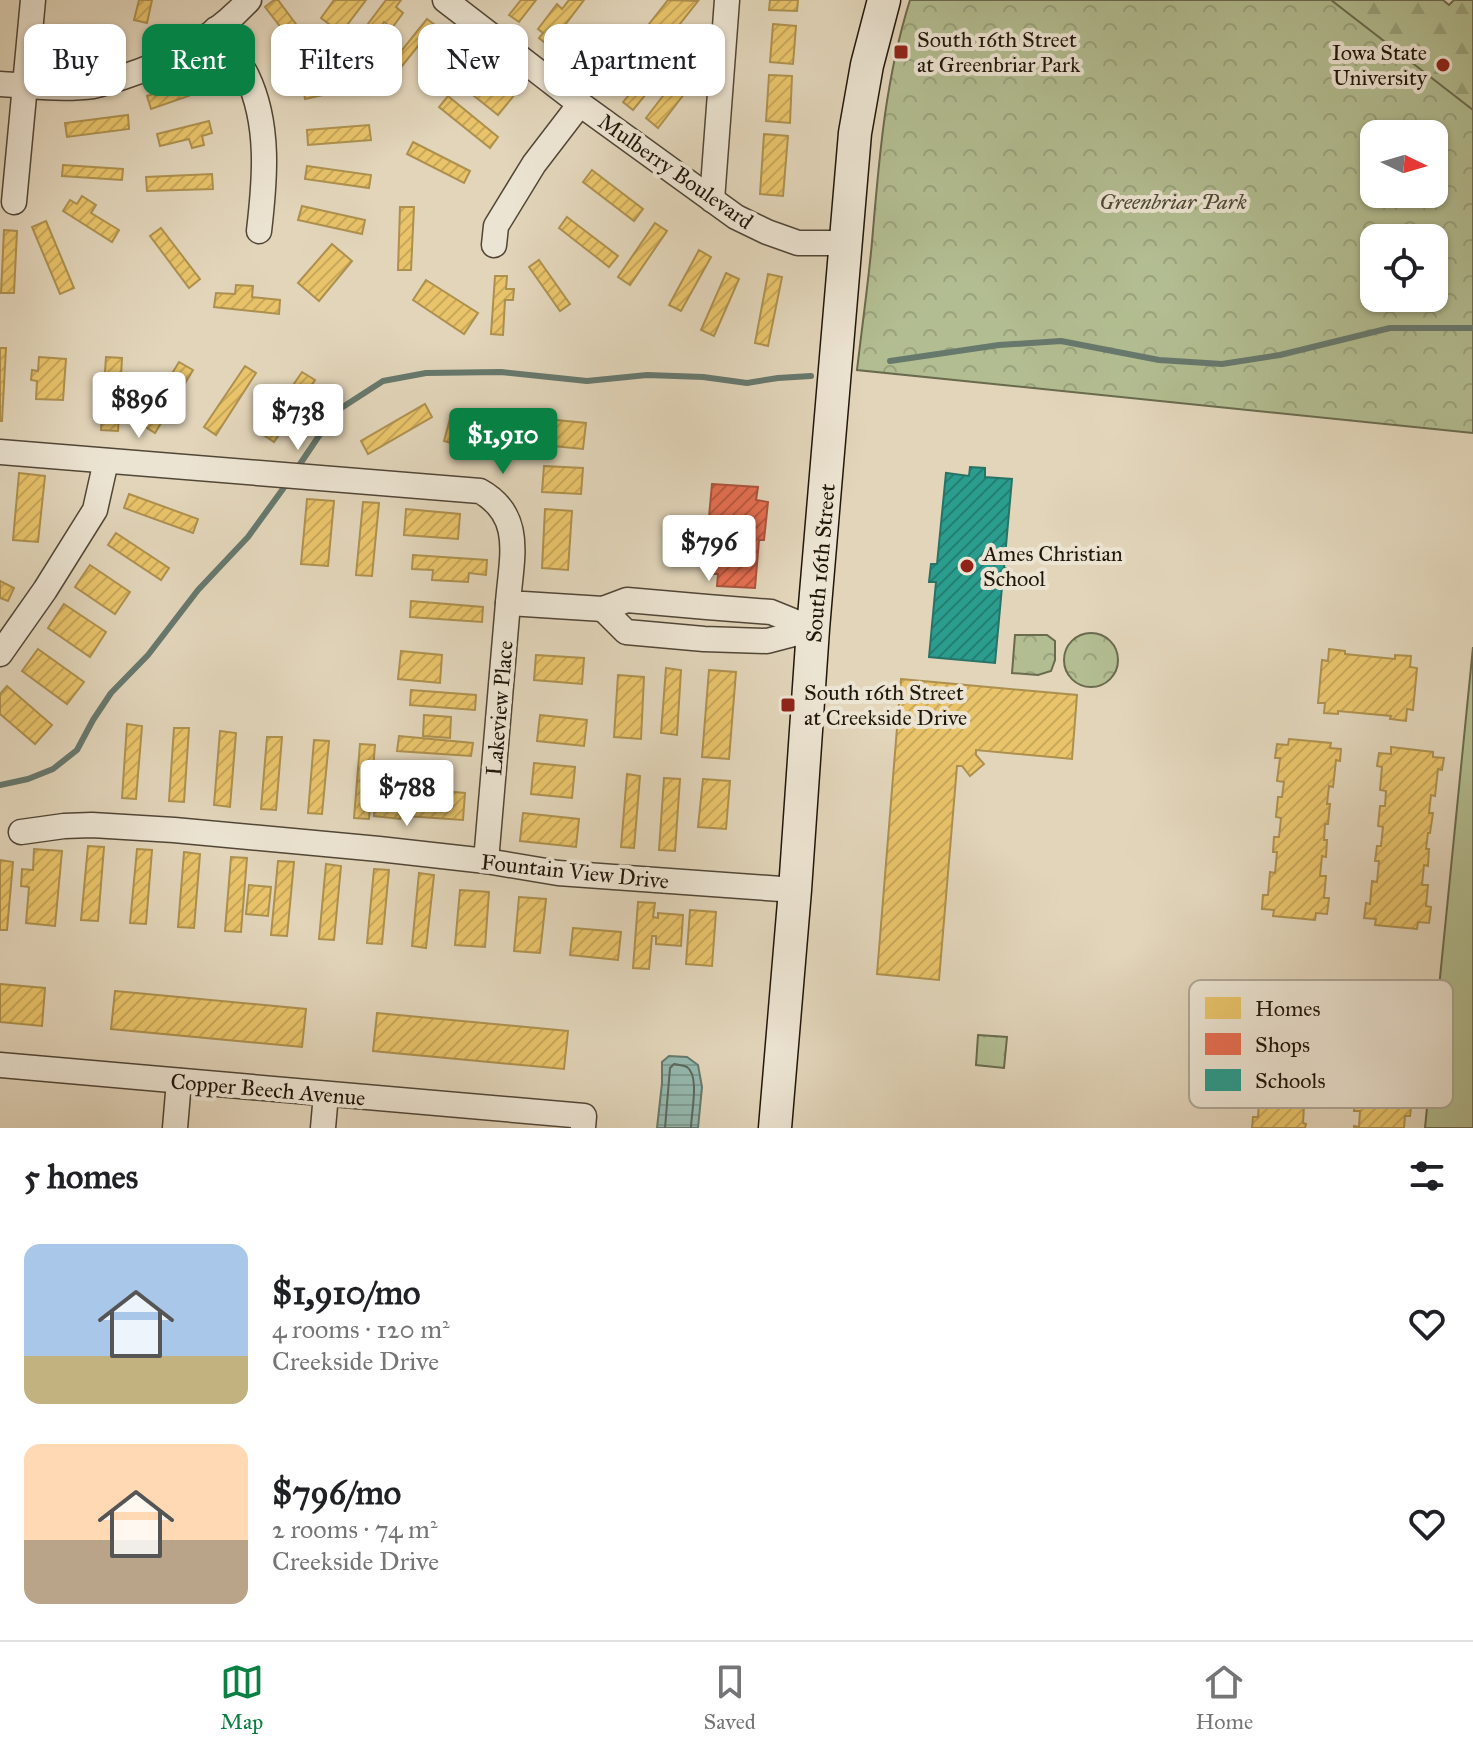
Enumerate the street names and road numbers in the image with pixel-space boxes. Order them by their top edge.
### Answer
street label: Mulberry Boulevard [593,108,758,235]
street label: South 16th Street [800,482,841,644]
street label: Lakeview Place [480,639,519,777]
street label: Fountain View Drive [480,848,670,895]
street label: Copper Beech Avenue [169,1068,367,1111]

